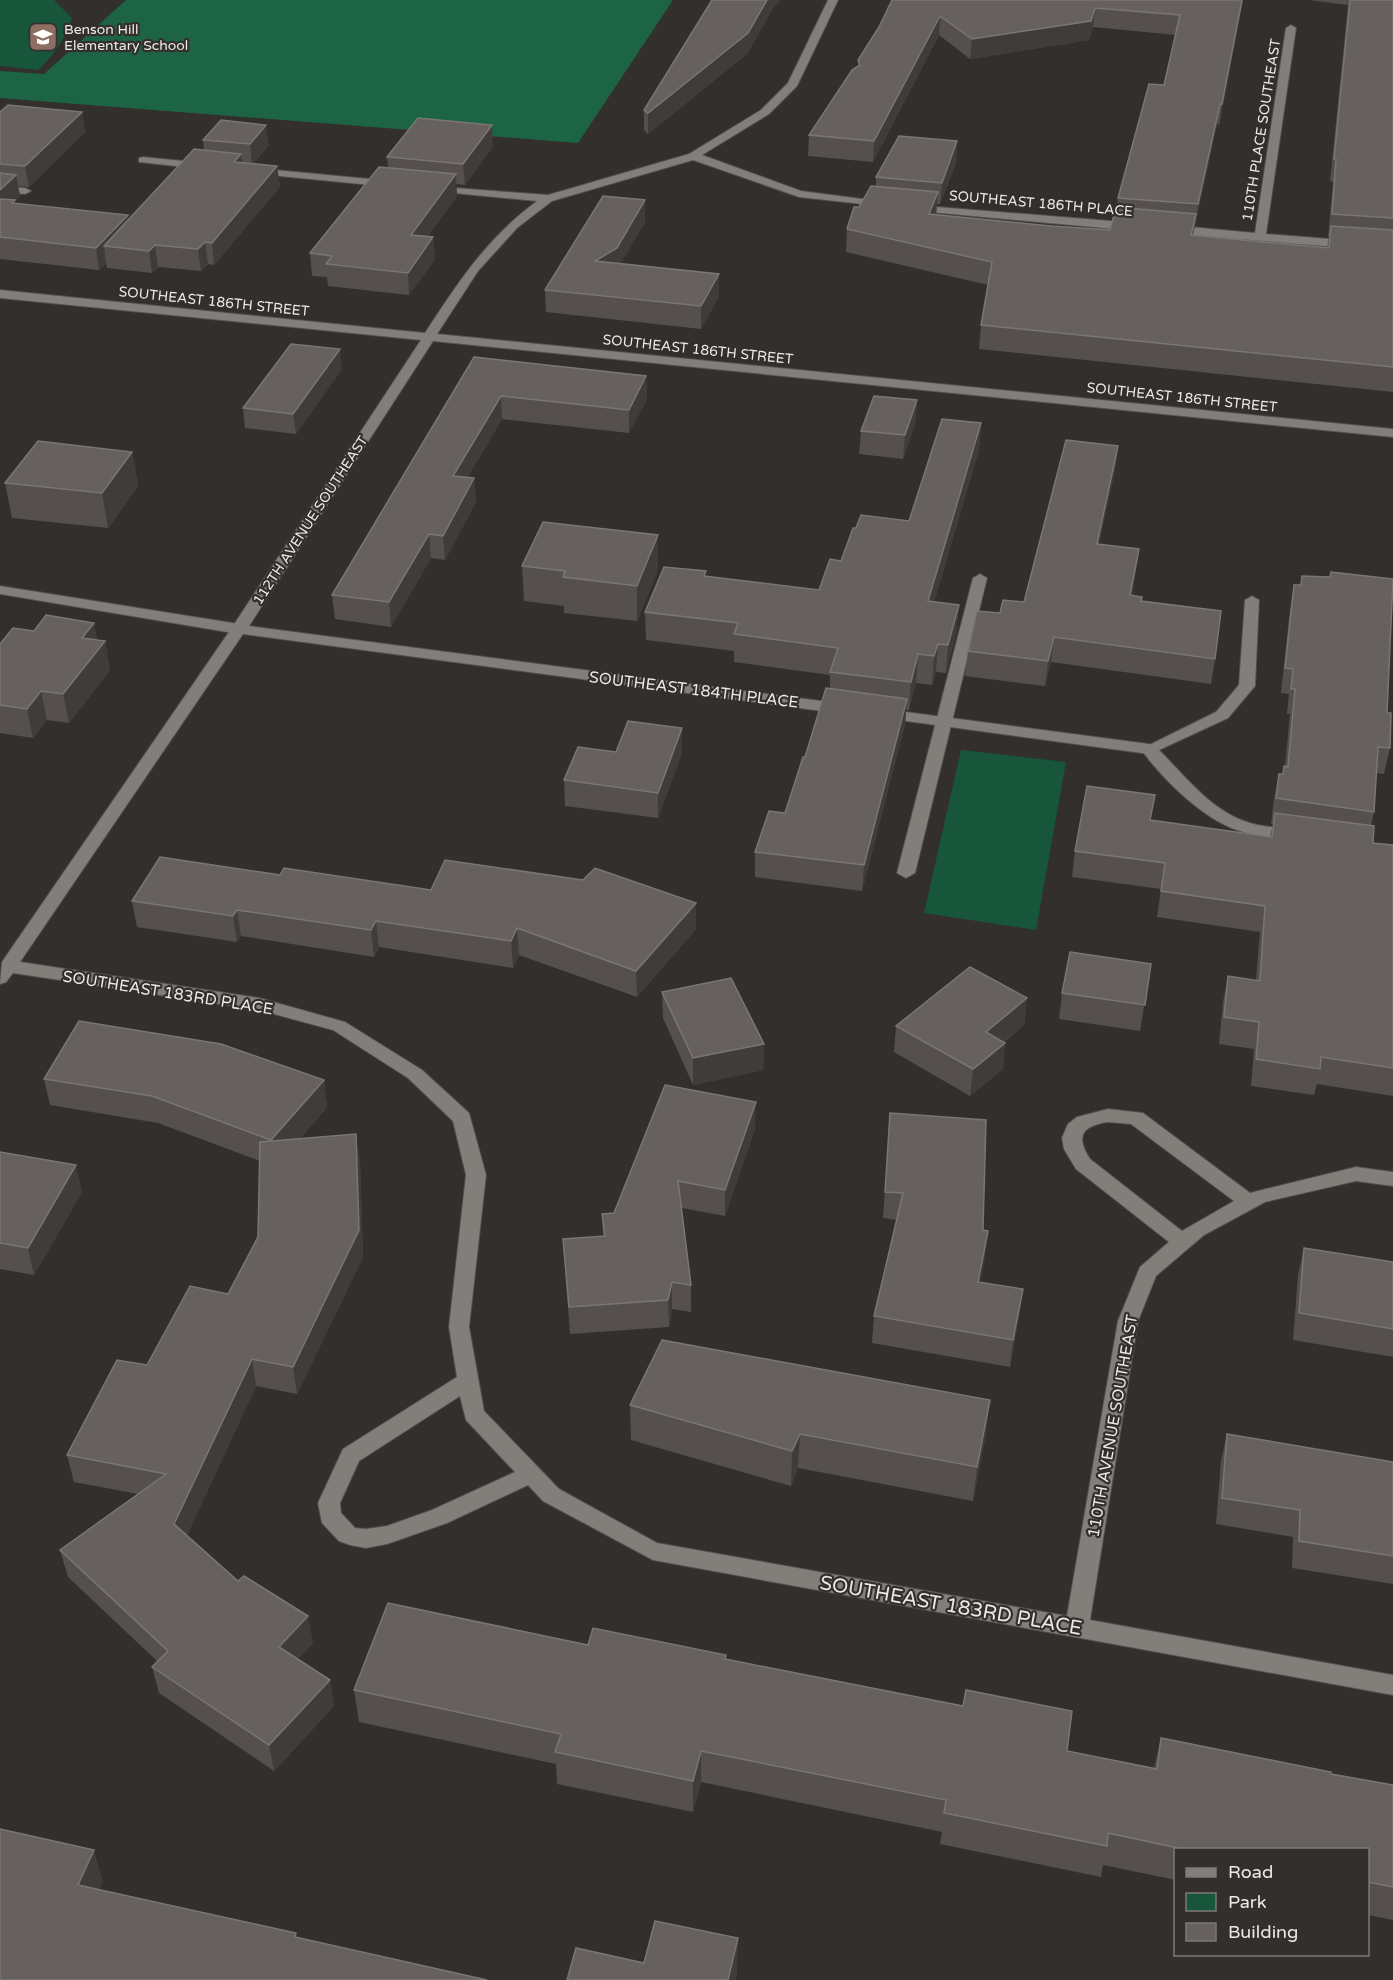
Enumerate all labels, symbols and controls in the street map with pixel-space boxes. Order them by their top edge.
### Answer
school or university icon: Benson Hill Elementary School [27,21,59,53]
place label: Benson Hill Elementary School [64,21,188,54]
street label: 110TH PLACE SOUTHEAST [1239,37,1284,223]
street label: SOUTHEAST 186TH PLACE [948,187,1134,220]
street label: SOUTHEAST 186TH STREET [118,283,311,320]
street label: SOUTHEAST 186TH STREET [602,331,795,368]
street label: SOUTHEAST 186TH STREET [1086,379,1279,416]
street label: 112TH AVENUE SOUTHEAST [249,432,372,608]
street label: SOUTHEAST 184TH PLACE [588,667,800,713]
street label: SOUTHEAST 183RD PLACE [61,966,274,1019]
street label: 110TH AVENUE SOUTHEAST [1084,1313,1142,1539]
street label: SOUTHEAST 183RD PLACE [818,1571,1084,1641]
legend [1174,1848,1369,1956]
text: Road [1228,1861,1273,1883]
text: Park [1228,1891,1267,1913]
text: Building [1228,1921,1298,1943]

